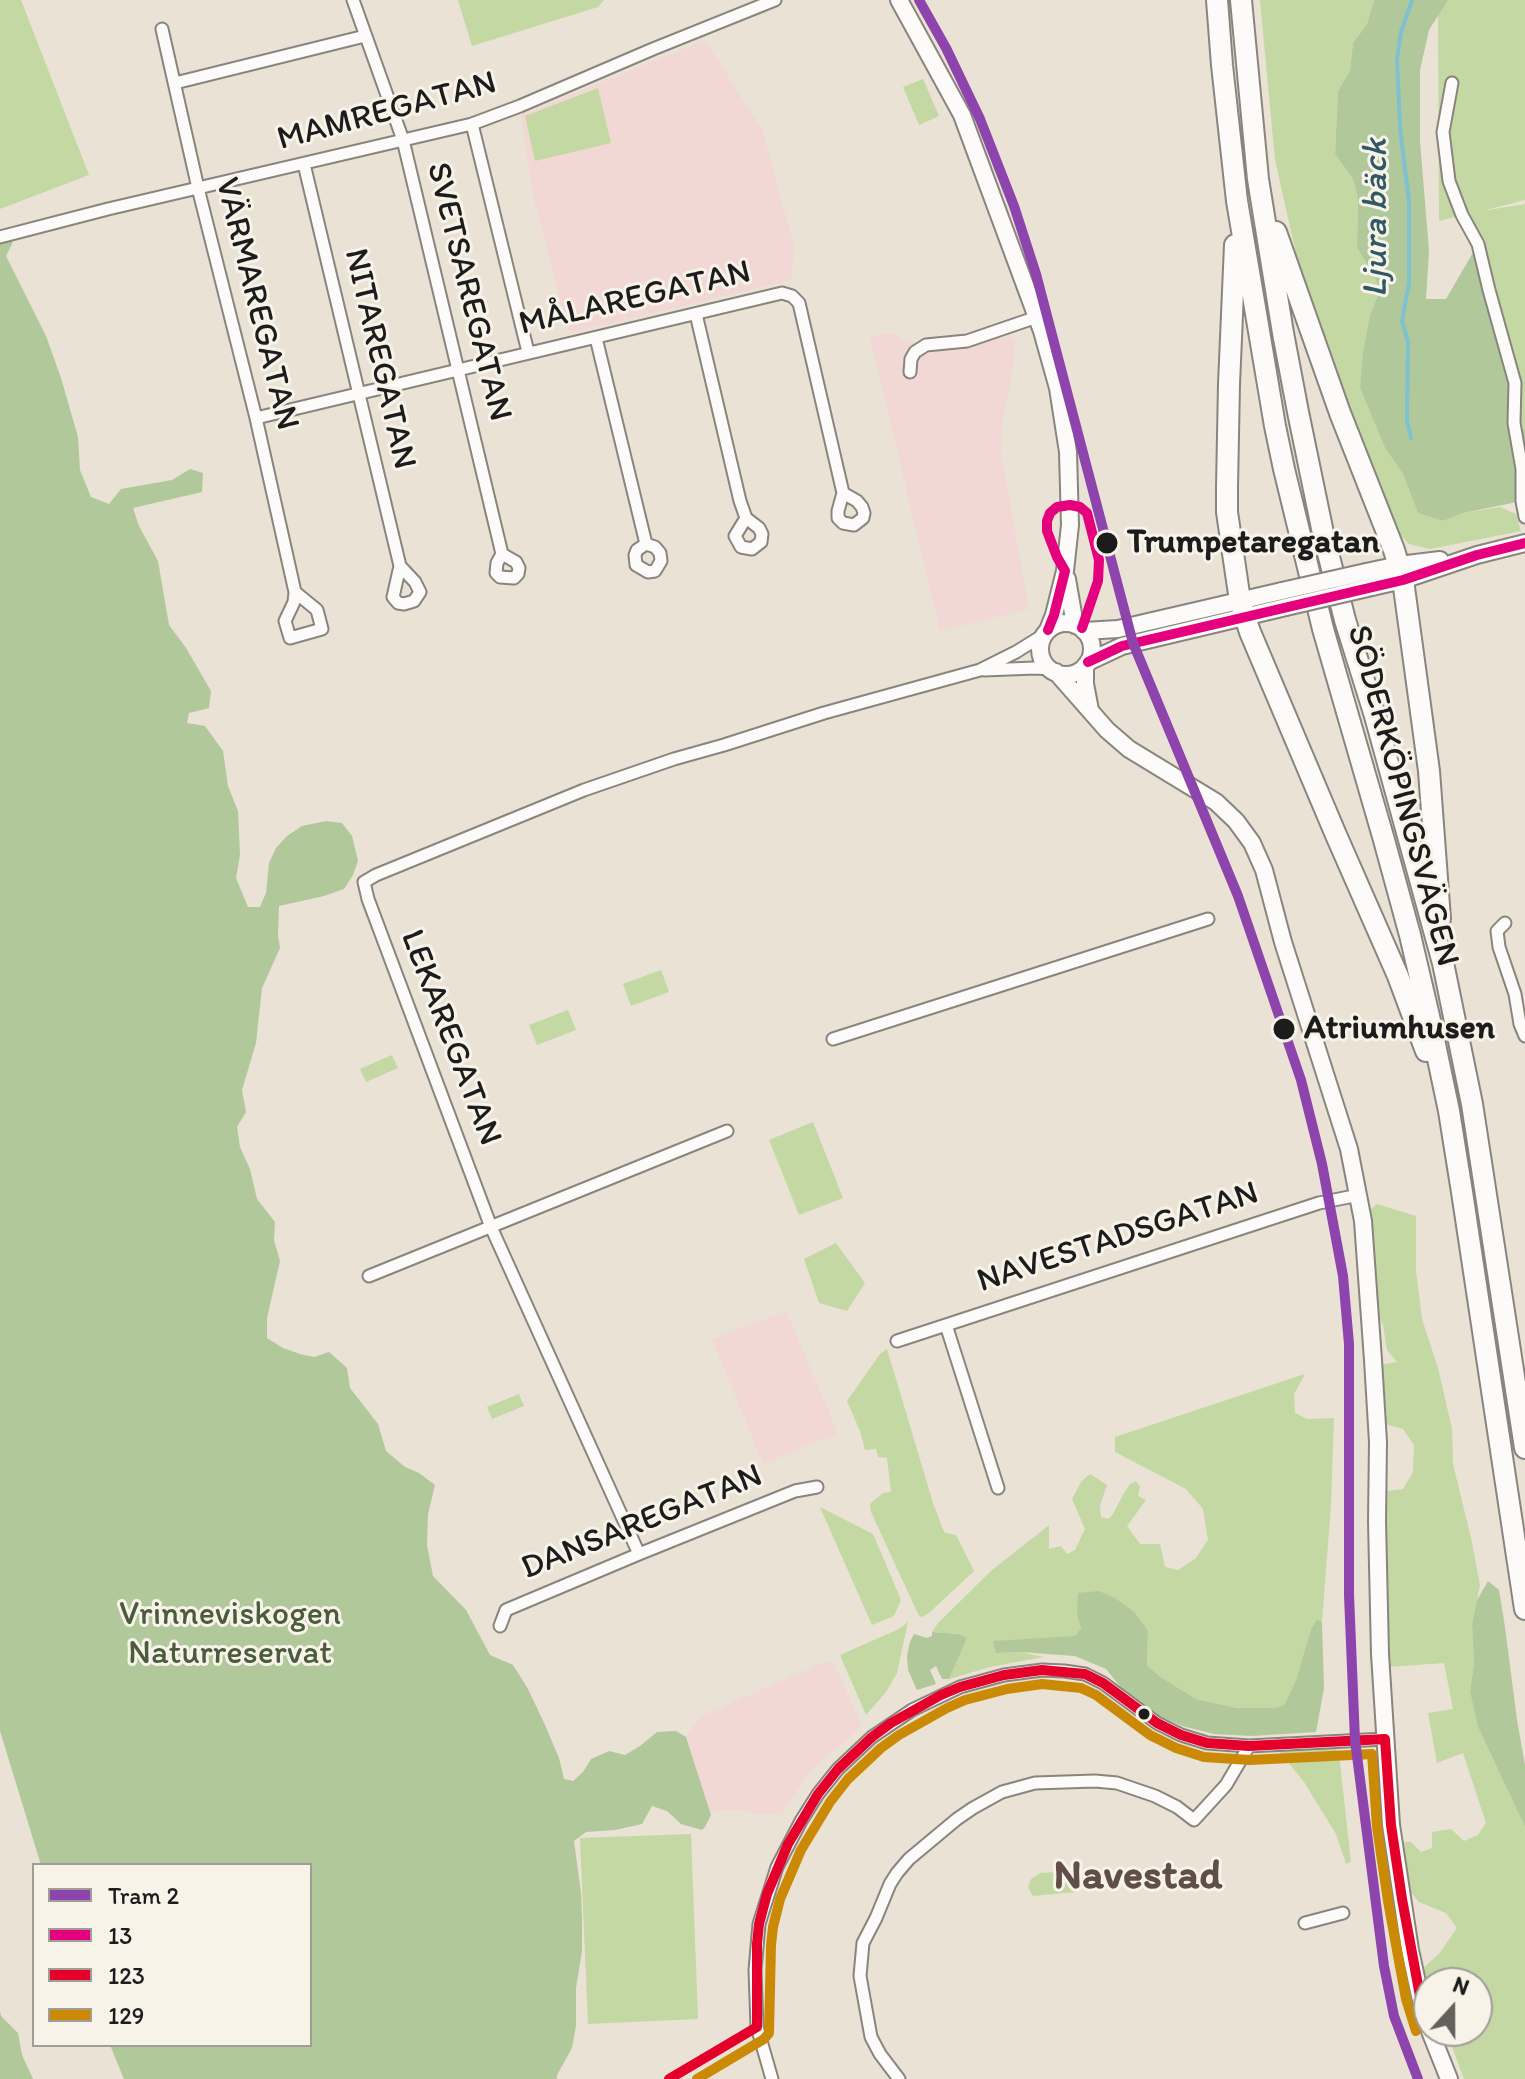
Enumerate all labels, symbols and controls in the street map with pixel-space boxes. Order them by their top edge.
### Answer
street label: MAMREGATAN [273,63,501,161]
water label: Ljura bäck [1355,139,1399,297]
street label: SVETSAREGATAN [416,159,520,425]
street label: VÄRMAREGATAN [205,174,307,434]
street label: NITAREGATAN [334,245,424,473]
street label: MÅLAREGATAN [515,253,755,345]
place label: Trumpetaregatan [1127,523,1380,563]
marker: Trumpetaregatan [1094,530,1120,556]
street label: SÖDERKÖPINGSVÄGEN [1337,621,1467,971]
street label: LEKAREGATAN [390,924,510,1152]
place label: Atriumhusen [1304,1009,1495,1049]
marker: Atriumhusen [1271,1016,1297,1042]
street label: NAVESTADSGATAN [972,1173,1264,1303]
street label: DANSAREGATAN [516,1456,768,1590]
park label: Vrinneviskogen Naturreservat [119,1595,341,1674]
unlabelled marker [1136,1706,1152,1722]
district label: Navestad [1054,1852,1222,1902]
legend [32,1863,312,2047]
text: Tram 2 [108,1881,179,1910]
text: 13 [108,1921,132,1950]
text: 123 [108,1961,145,1990]
north arrow [1413,1967,1493,2047]
text: N [1449,1971,1473,2001]
text: 129 [108,2001,144,2030]

